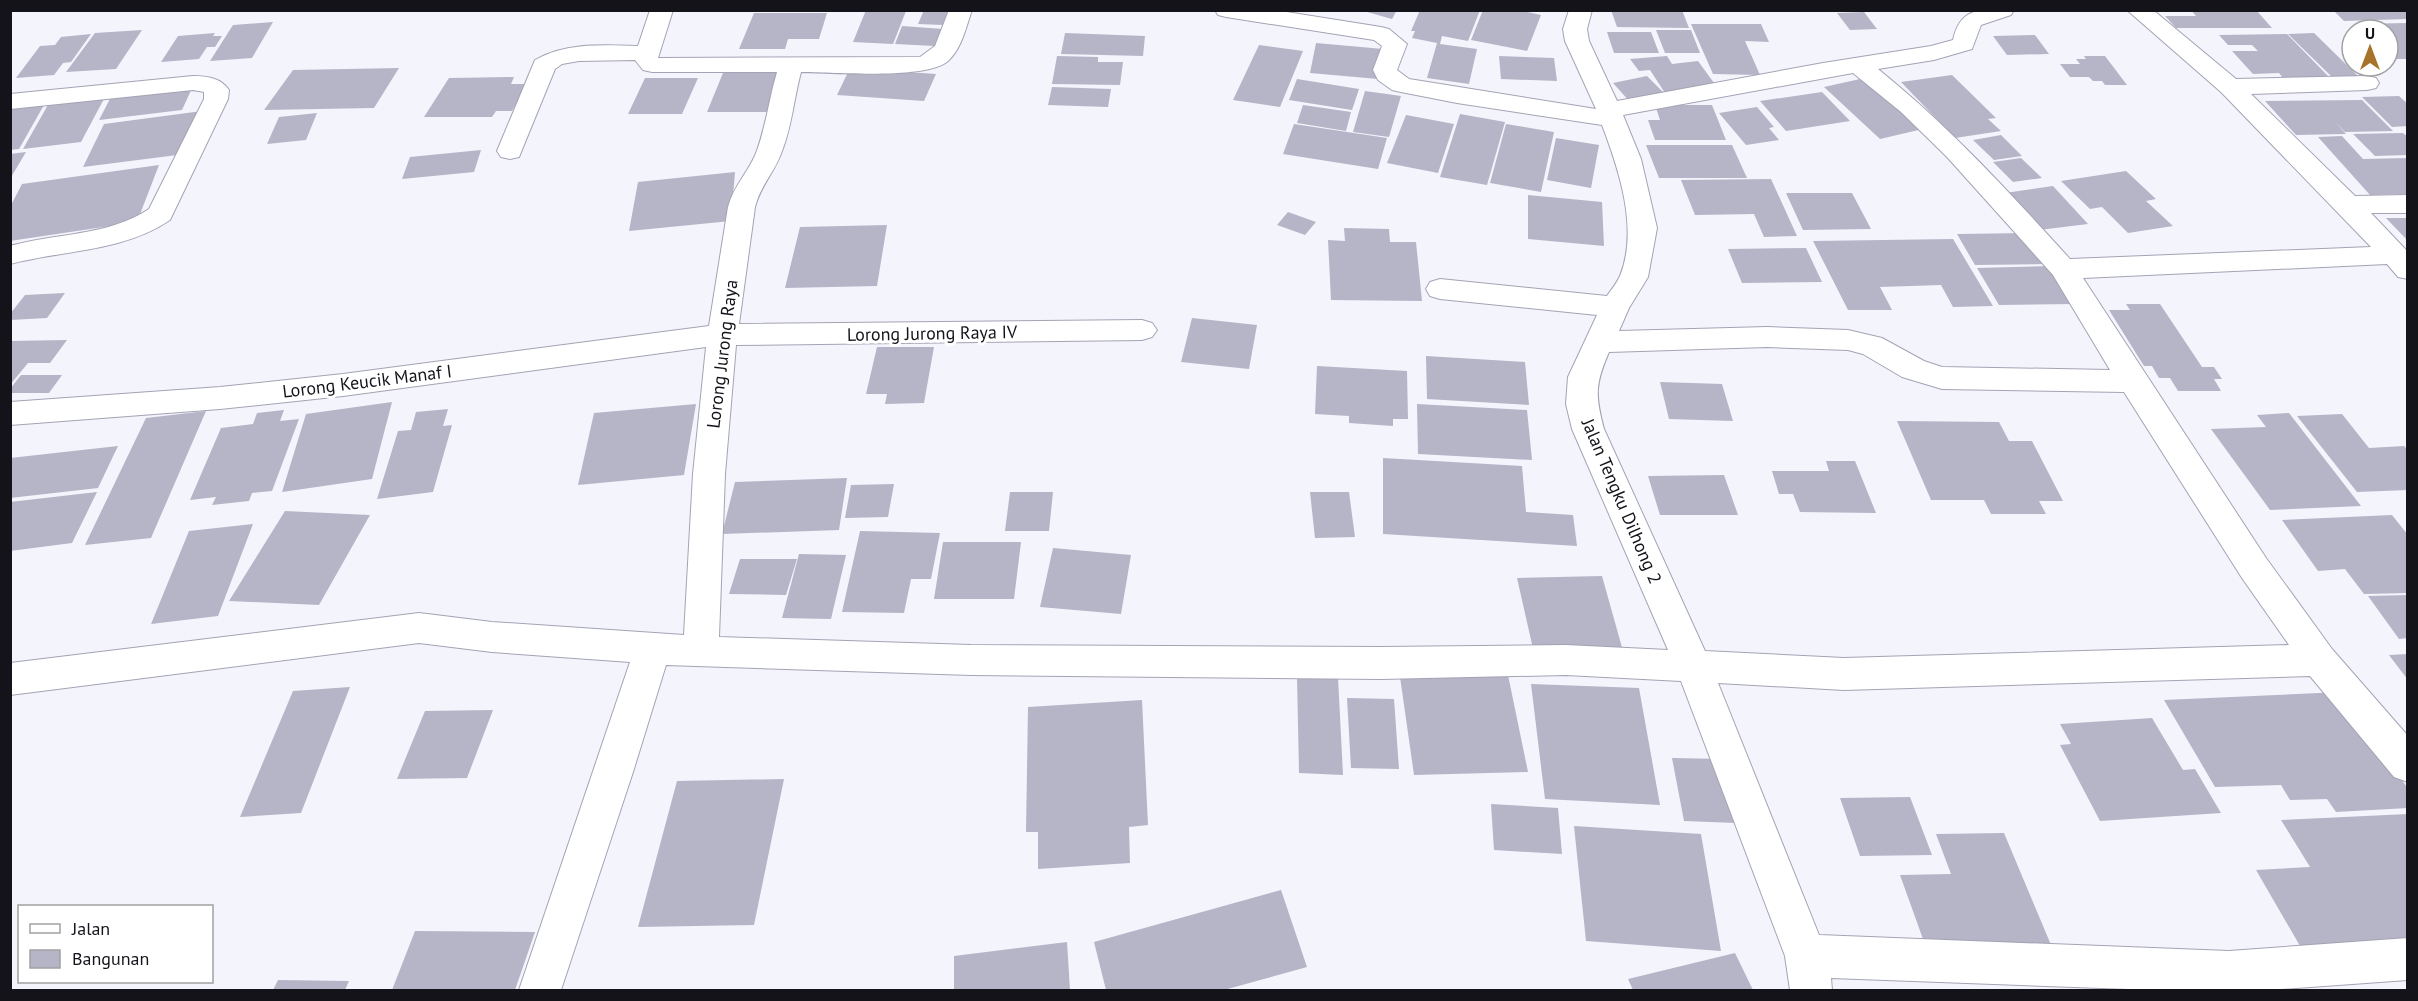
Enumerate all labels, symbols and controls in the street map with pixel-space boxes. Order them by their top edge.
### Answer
north arrow [2340,18,2400,78]
text: U [2365,23,2375,43]
street label: Lorong Jurong Raya [701,278,743,430]
street label: Lorong Jurong Raya IV [847,320,1018,346]
street label: Lorong Keucik Manaf I [281,359,453,403]
street label: Jalan Tengku Dilhong 2 [1576,414,1667,587]
legend [18,905,213,983]
text: Jalan [71,917,110,940]
text: Bangunan [72,947,149,970]

